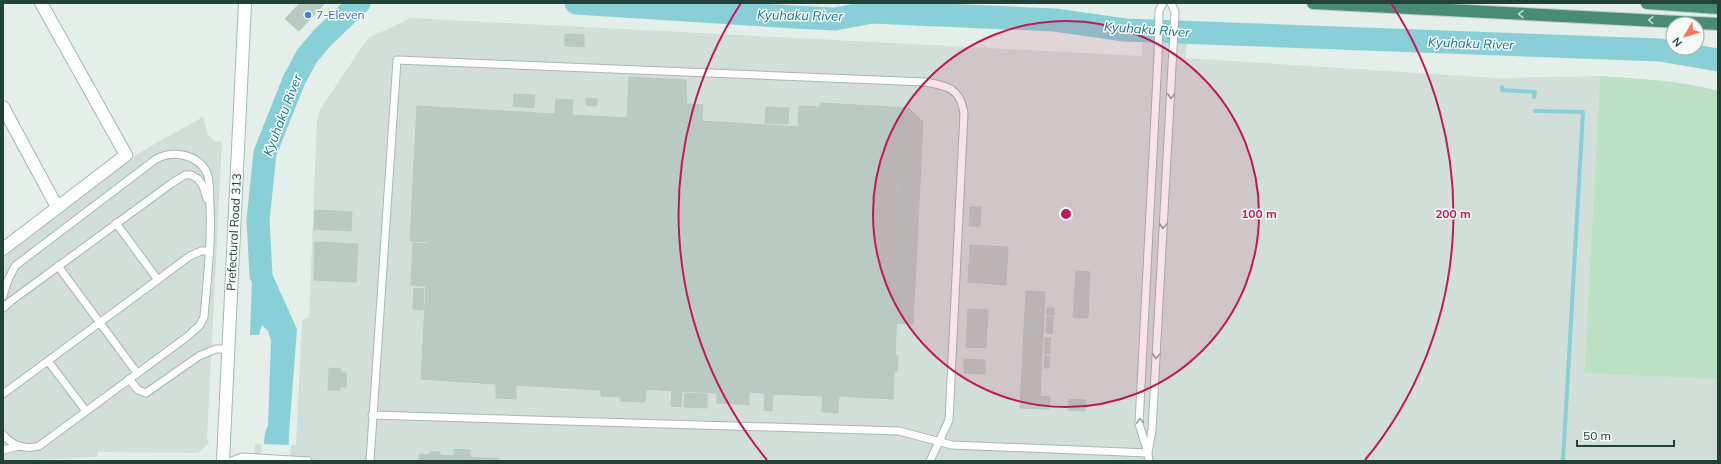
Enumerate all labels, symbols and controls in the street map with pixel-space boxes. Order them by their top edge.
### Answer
water label: Kyuhaku River [757,6,844,24]
place label: 7-Eleven [316,7,365,22]
one-way arrow [1518,9,1524,18]
marker: 7-Eleven [303,10,313,20]
one-way arrow [1648,15,1654,24]
north arrow [1665,16,1705,56]
water label: Kyuhaku River [1104,18,1192,40]
water label: Kyuhaku River [1428,34,1516,53]
text: N [1669,35,1685,50]
water label: Kyuhaku River [259,71,305,158]
one-way arrow [1166,93,1175,99]
street label: Prefectural Road 313 [223,173,244,291]
text: 100 m [1241,206,1277,221]
text: 200 m [1435,206,1471,221]
centre of rings [1059,207,1073,221]
one-way arrow [1158,223,1167,229]
one-way arrow [1152,353,1160,359]
one-way arrow [1136,418,1144,424]
scale bar [1577,422,1674,448]
text: 50 m [1583,428,1611,443]

